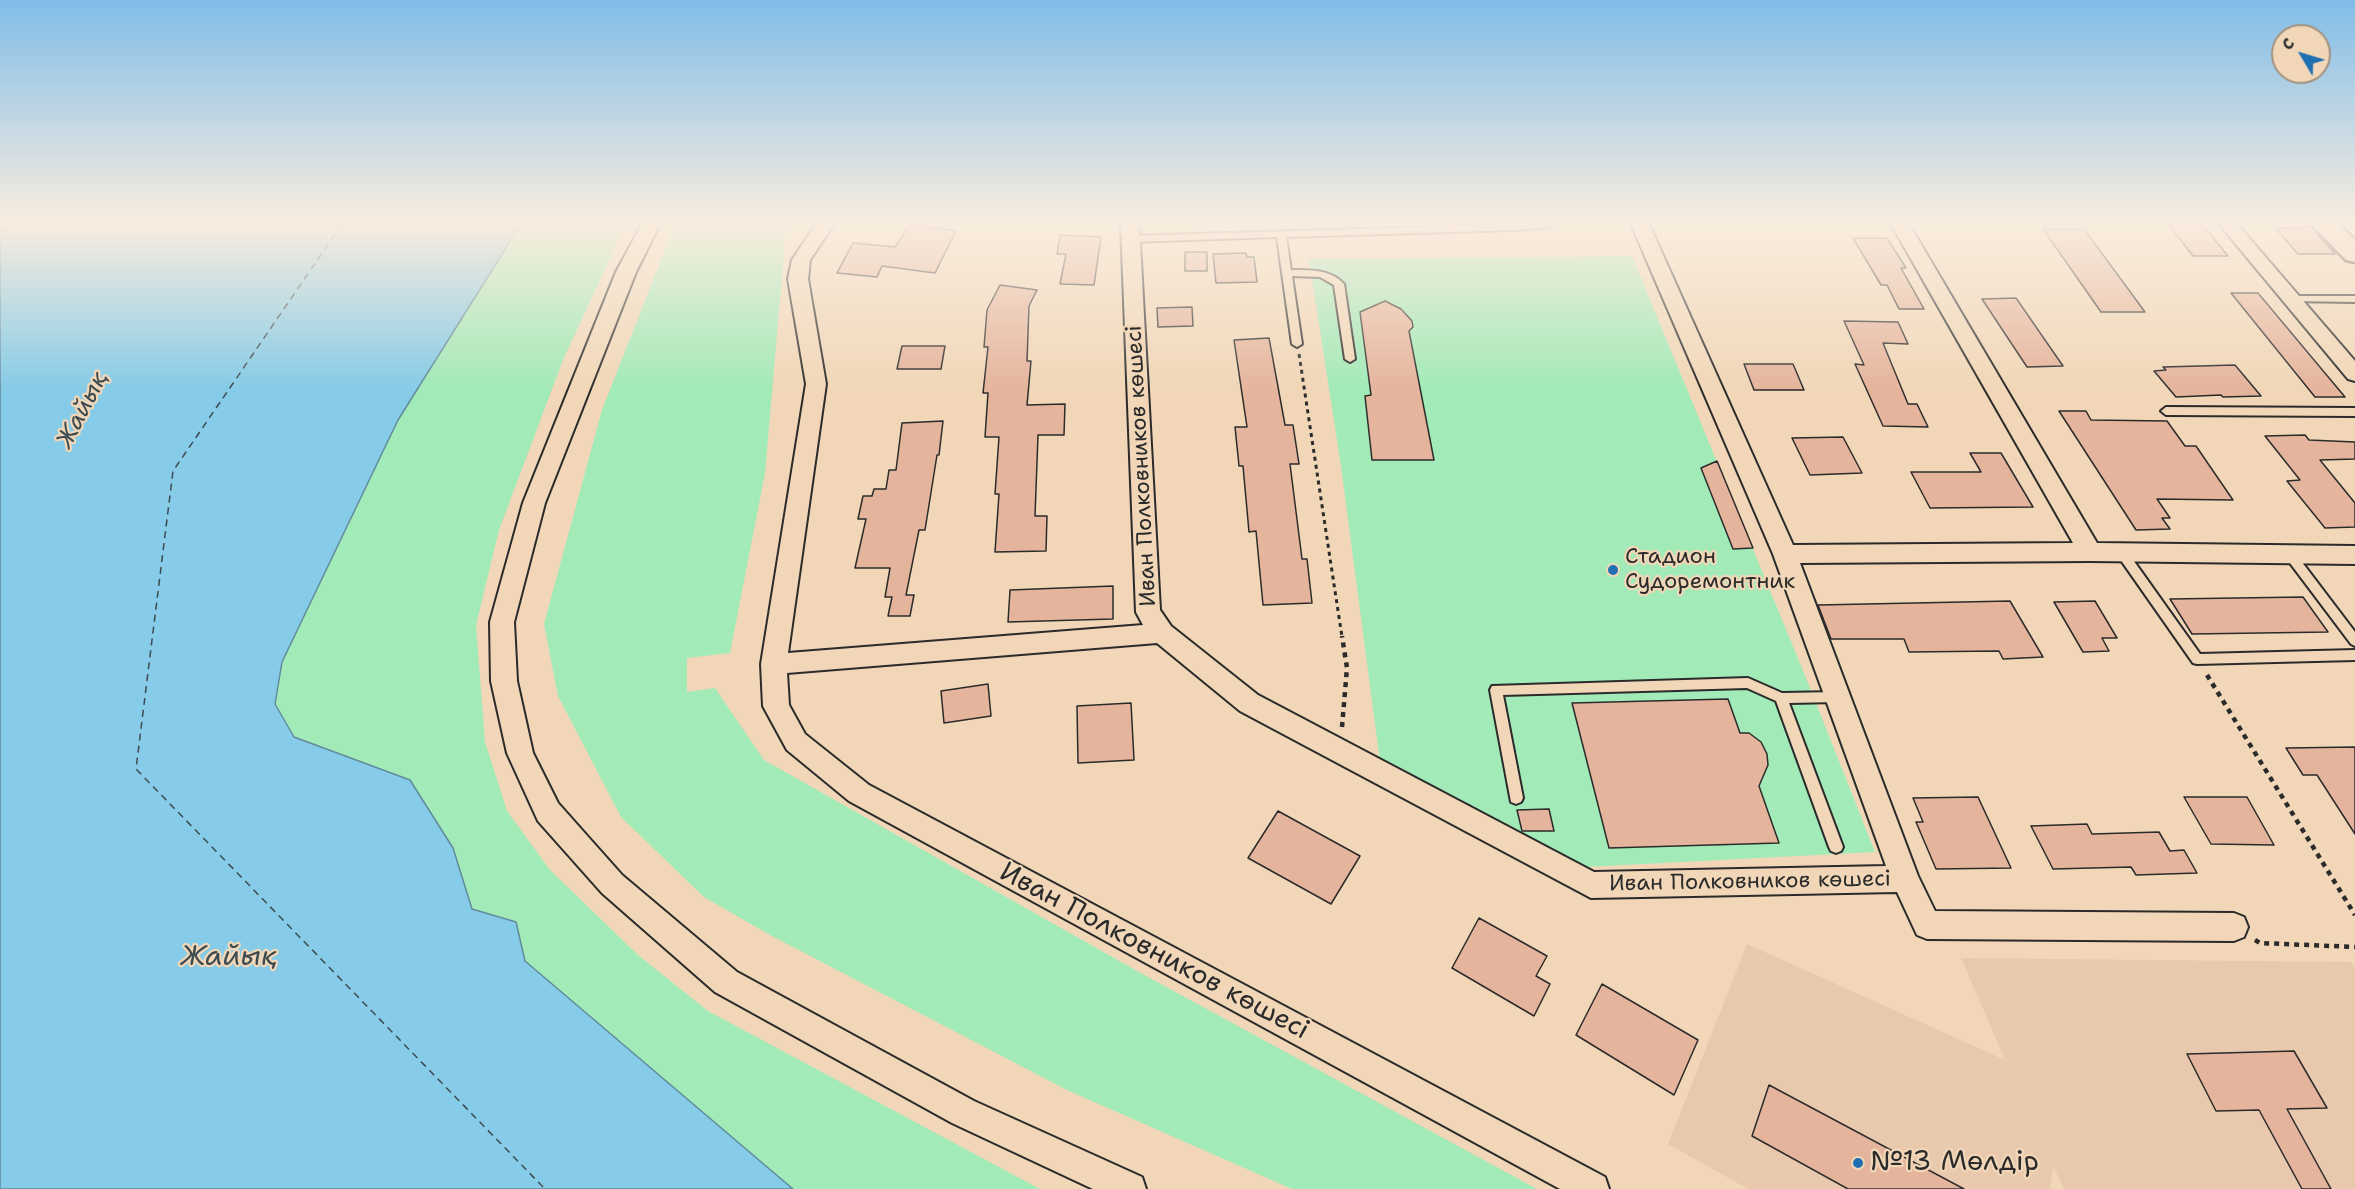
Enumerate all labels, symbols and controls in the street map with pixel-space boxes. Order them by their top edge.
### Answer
north arrow [2271,24,2331,84]
text: С [2277,34,2299,54]
street label: Иван Полковников көшесі [1121,325,1163,607]
water label: Жайық [51,367,115,453]
place label: Стадион Судоремонтник [1625,544,1795,596]
marker: Стадион Судоремонтник [1606,563,1620,577]
street label: Иван Полковников көшесі [994,857,1314,1047]
street label: Иван Полковников көшесі [1609,866,1891,898]
water label: Жайық [181,941,277,975]
place label: №13 Мөлдiр [1870,1147,2039,1179]
marker: №13 Мөлдiр [1851,1156,1865,1170]

